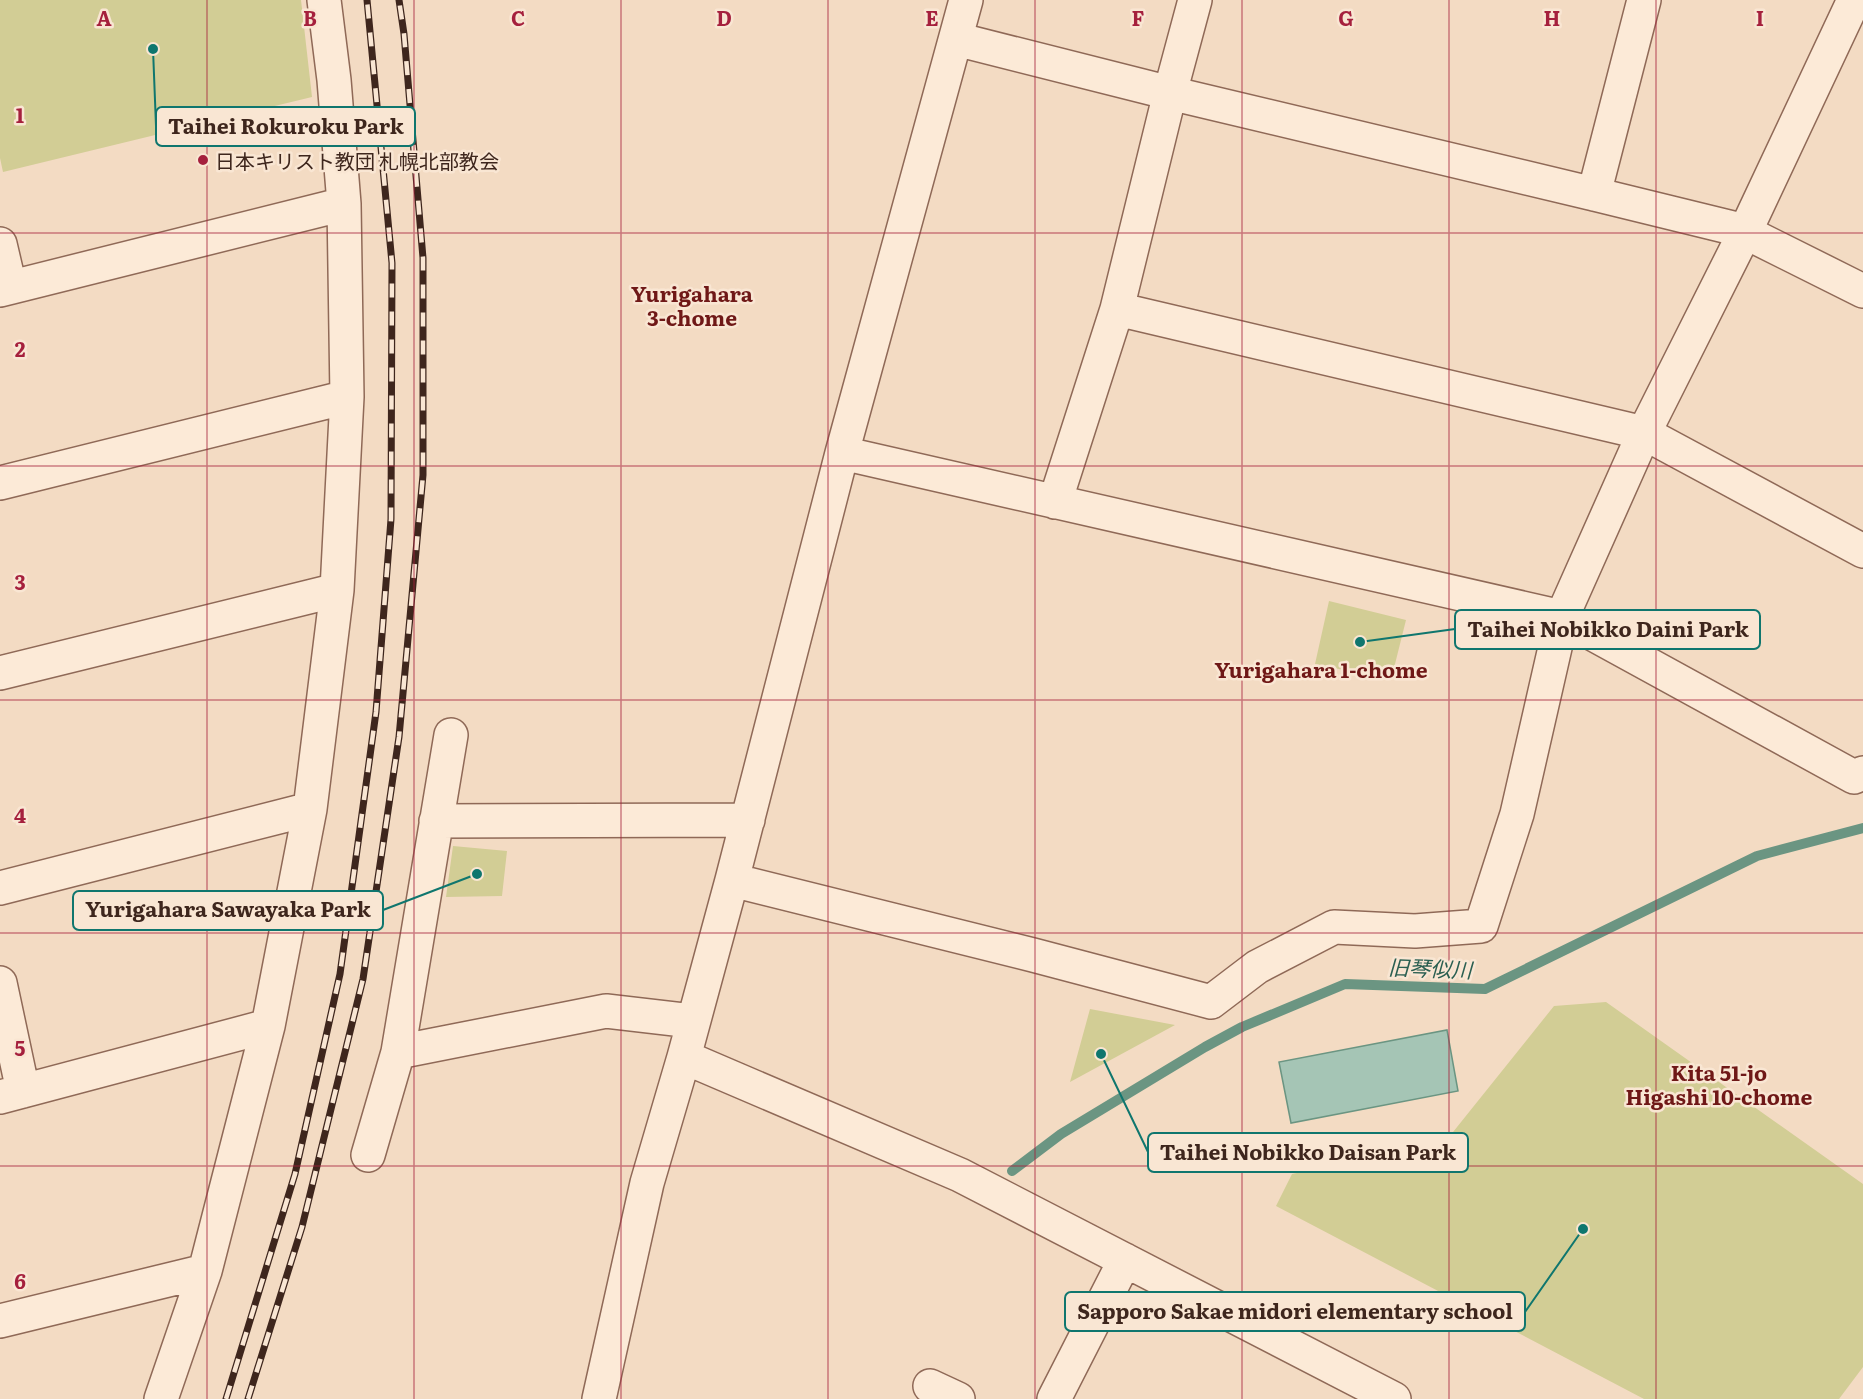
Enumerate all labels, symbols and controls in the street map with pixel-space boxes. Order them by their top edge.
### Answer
text: A [96,2,112,32]
text: B [303,2,317,32]
text: C [511,2,525,32]
text: D [716,2,732,32]
text: E [925,2,939,32]
text: F [1132,2,1145,32]
text: G [1338,2,1354,32]
text: H [1544,2,1560,32]
text: I [1756,2,1764,32]
text: 1 [16,99,24,129]
callout: Taihei Rokuroku Park [156,107,415,146]
text: Taihei Rokuroku Park [168,109,405,140]
place label: 日本キリスト教団 札幌北部教会 [215,145,499,175]
marker: 日本キリスト教団 札幌北部教会 [196,153,210,167]
district label: Yurigahara 3-chome [631,277,754,332]
text: 2 [15,333,26,363]
text: 3 [14,566,26,596]
callout: Taihei Nobikko Daini Park [1455,610,1760,649]
text: Taihei Nobikko Daini Park [1467,612,1750,643]
district label: Yurigahara 1-chome [1214,653,1428,684]
text: 4 [14,799,26,829]
callout: Yurigahara Sawayaka Park [73,891,383,930]
text: Yurigahara Sawayaka Park [85,892,372,923]
water label: 旧琴似川 [1387,950,1475,984]
text: 5 [15,1032,26,1062]
district label: Kita 51-jo Higashi 10-chome [1626,1056,1813,1111]
callout: Taihei Nobikko Daisan Park [1148,1133,1468,1172]
text: Taihei Nobikko Daisan Park [1160,1135,1457,1166]
text: 6 [14,1265,26,1295]
callout: Sapporo Sakae midori elementary school [1065,1292,1525,1331]
text: Sapporo Sakae midori elementary school [1077,1294,1513,1325]

